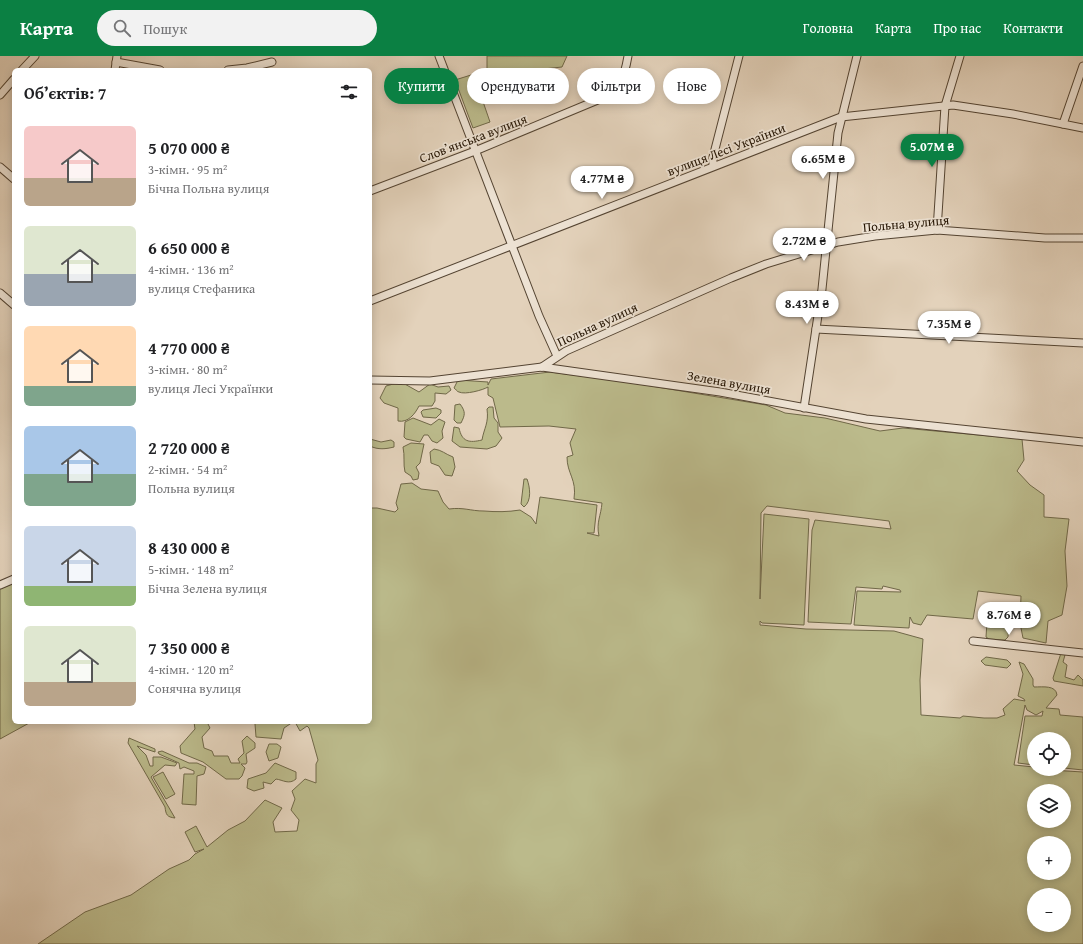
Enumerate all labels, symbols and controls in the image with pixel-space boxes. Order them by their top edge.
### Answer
search box [97,10,377,46]
text: Карта [20,14,73,42]
icon: search [111,17,133,39]
text: Пошук [143,18,187,39]
text: Головна [803,18,853,38]
text: Карта [875,18,911,38]
text: Про нас [933,18,981,38]
text: Контакти [1003,18,1063,38]
chip: Купити [384,68,459,104]
chip: Орендувати [467,68,569,104]
chip: Фільтри [577,68,655,104]
chip: Нове [663,68,721,104]
text: Об’єктів: 7 [24,80,107,105]
icon: filters [338,81,360,103]
street label: Словʼянська вулиця [417,109,530,168]
street label: вулиця Лесі Українки [664,118,788,181]
pin: 5.07M ₴ [895,134,969,168]
text: 5 070 000 ₴ [148,135,230,160]
text: 5.07M ₴ [910,137,954,156]
icon: home [56,142,104,190]
pin: 6.65M ₴ [786,146,860,180]
text: 6.65M ₴ [801,149,845,168]
text: 3-кімн. · 95 m² [148,160,227,179]
pin: 4.77M ₴ [565,166,639,200]
text: 4.77M ₴ [580,169,624,188]
text: Бічна Польна вулиця [148,179,269,198]
street label: Польна вулиця [862,210,950,237]
pin: 2.72M ₴ [767,228,841,262]
text: 2.72M ₴ [782,231,826,250]
text: 6 650 000 ₴ [148,235,230,260]
icon: home [56,242,104,290]
text: 4-кімн. · 136 m² [148,260,234,279]
text: вулиця Стефаника [148,279,255,298]
pin: 8.43M ₴ [770,291,844,325]
text: 8.43M ₴ [785,294,829,313]
street label: Польна вулиця [554,297,641,351]
pin: 7.35M ₴ [912,311,986,345]
text: 7.35M ₴ [927,314,971,333]
text: 4 770 000 ₴ [148,335,230,360]
icon: home [56,342,104,390]
text: 3-кімн. · 80 m² [148,360,227,379]
street label: Зелена вулиця [686,366,773,399]
text: вулиця Лесі Українки [148,379,273,398]
text: 2 720 000 ₴ [148,435,230,460]
icon: home [56,442,104,490]
text: 2-кімн. · 54 m² [148,460,227,479]
text: Польна вулиця [148,479,235,498]
text: 8 430 000 ₴ [148,535,230,560]
icon: home [56,542,104,590]
text: 5-кімн. · 148 m² [148,560,234,579]
text: Бічна Зелена вулиця [148,579,267,598]
pin: 8.76M ₴ [972,602,1046,636]
text: 8.76M ₴ [987,605,1031,624]
text: 7 350 000 ₴ [148,635,230,660]
icon: home [56,642,104,690]
text: 4-кімн. · 120 m² [148,660,234,679]
text: Сонячна вулиця [148,679,241,698]
map controls [1027,732,1071,932]
button: locate [1027,732,1071,776]
button: layers [1027,784,1071,828]
button: + [1027,836,1071,880]
button: − [1027,888,1071,932]

